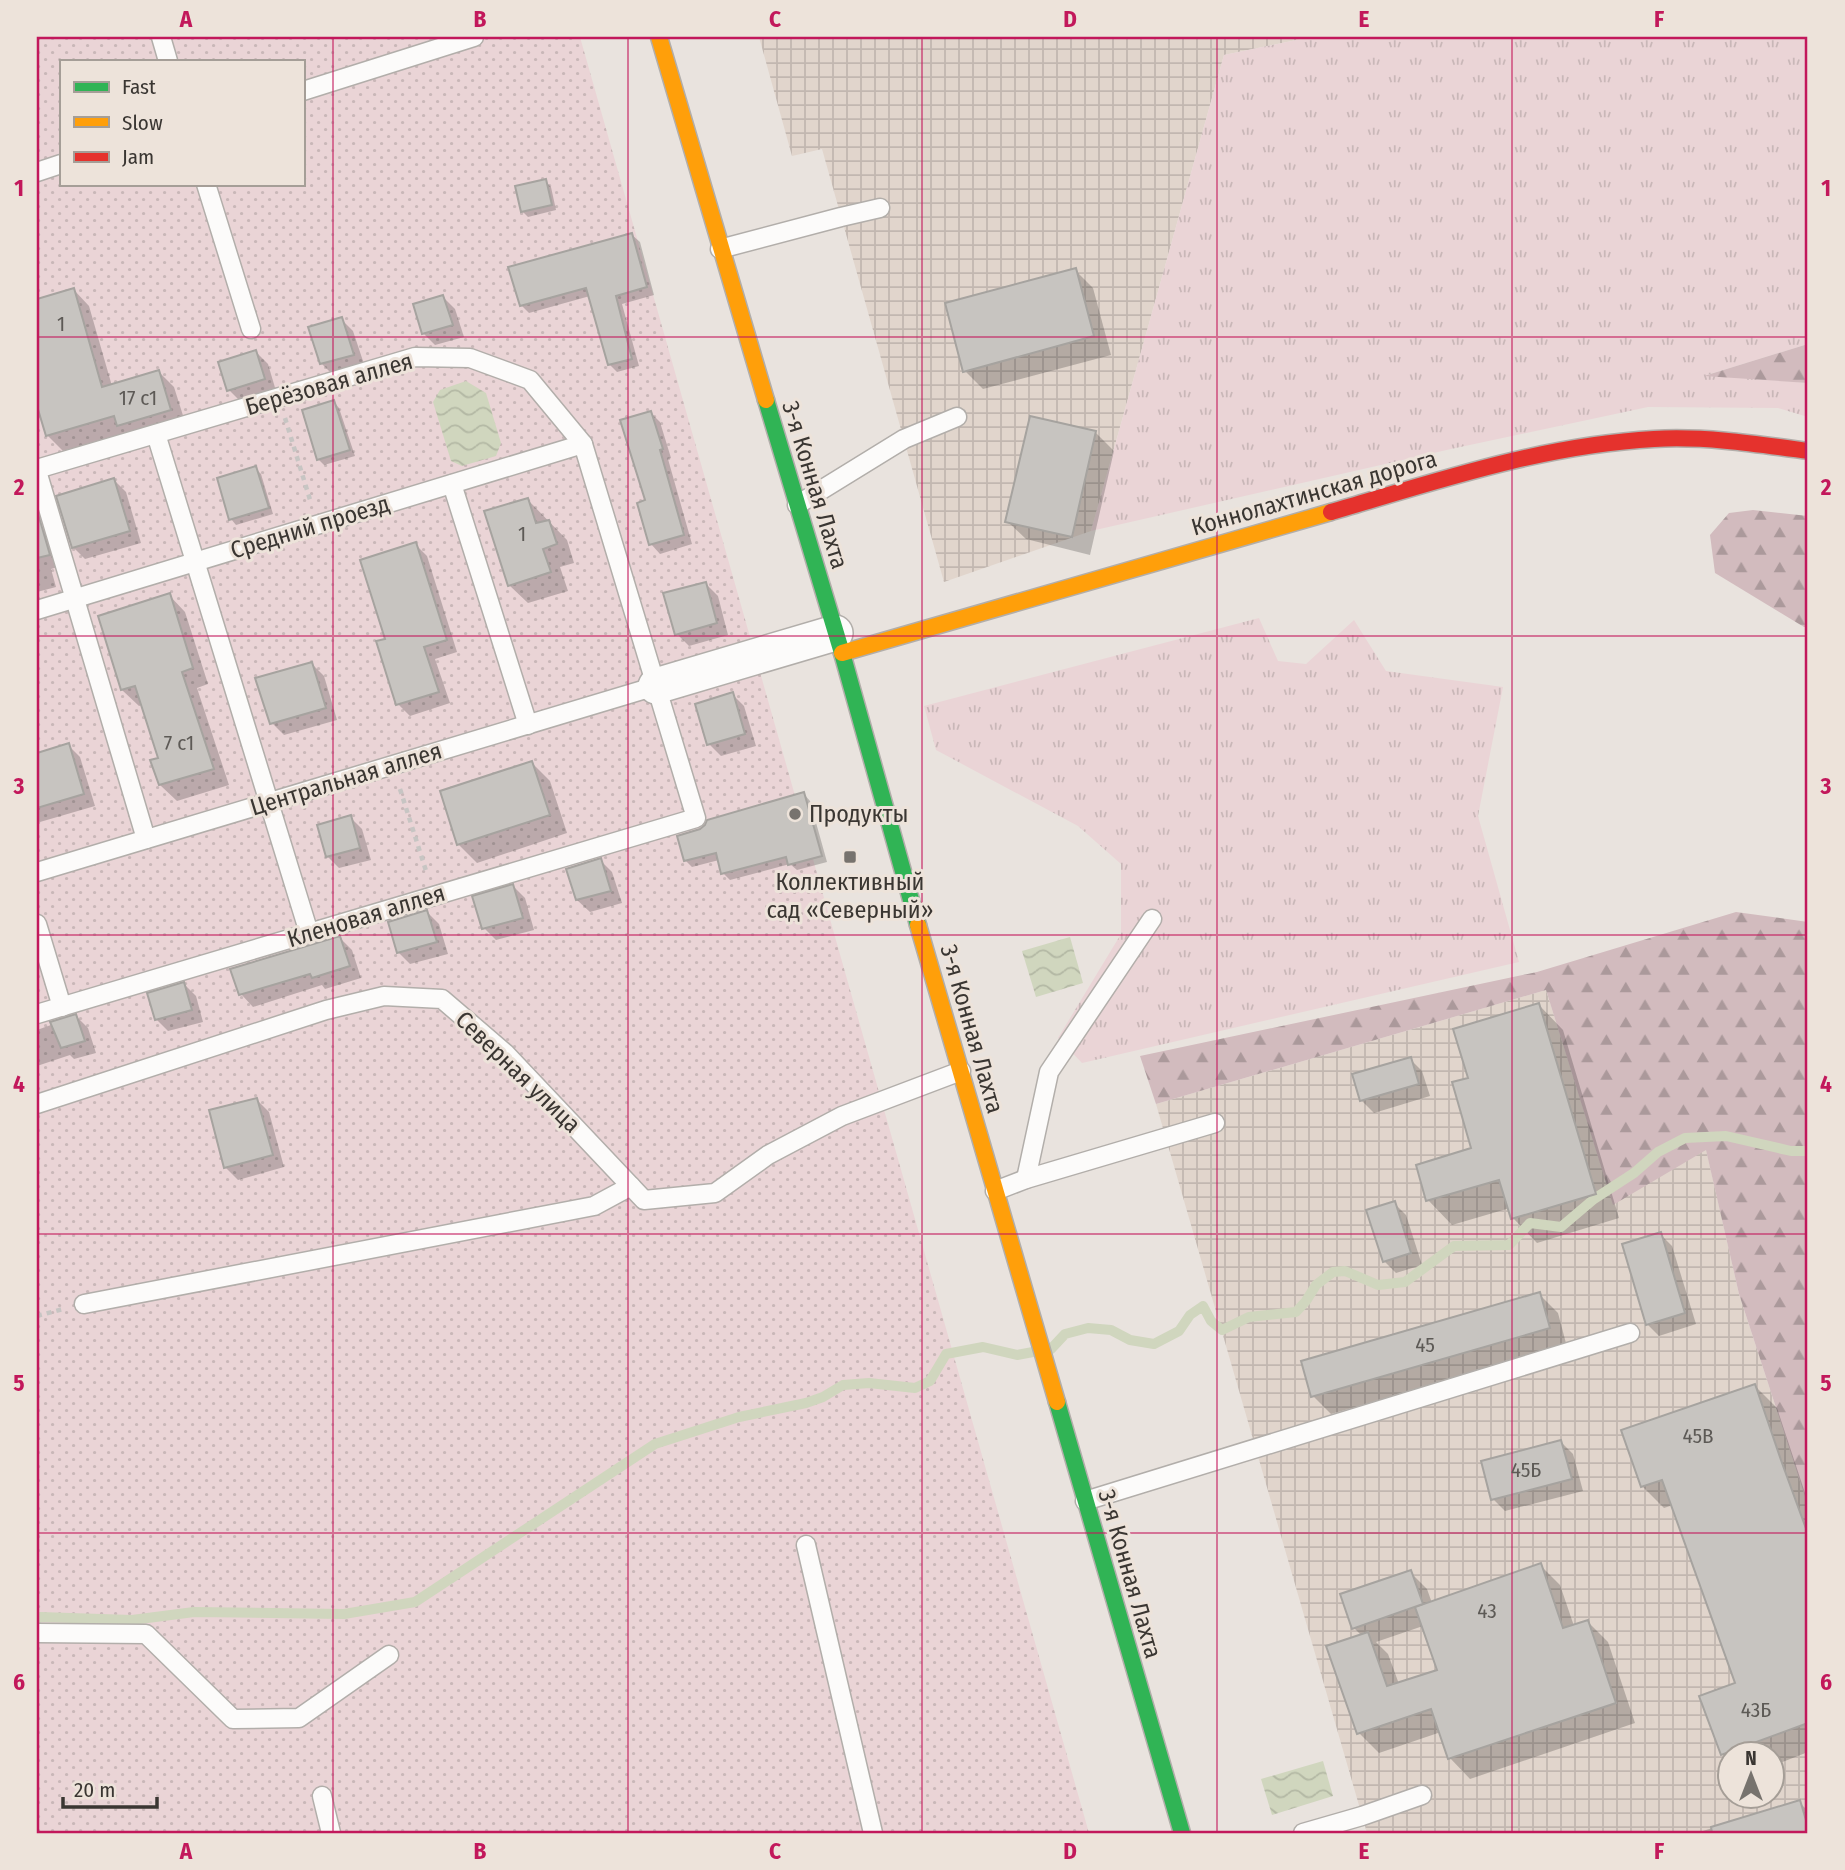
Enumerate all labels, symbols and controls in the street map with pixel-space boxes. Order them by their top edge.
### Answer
text: A [179,5,193,33]
text: B [474,5,487,33]
text: C [769,5,781,33]
text: D [1063,5,1077,33]
text: E [1359,5,1370,33]
text: F [1654,5,1664,33]
legend [60,60,304,186]
text: Fast [122,74,156,100]
text: Slow [122,110,163,136]
text: Jam [122,144,154,170]
text: 1 [14,174,24,202]
text: 1 [1821,174,1831,202]
house number: 1 [57,311,65,337]
street label: Берёзовая аллея [242,347,416,421]
house number: 17 с1 [119,385,157,411]
street label: 3-я Конная Лахта [776,398,854,572]
street label: Коннолахтинская дорога [1188,445,1440,541]
text: 2 [13,473,25,501]
text: 2 [1820,473,1832,501]
street label: Средний проезд [227,490,393,564]
house number: 1 [518,521,526,547]
house number: 7 с1 [164,730,194,756]
street label: Центральная аллея [247,737,445,821]
text: 3 [13,772,25,800]
text: 3 [1820,772,1832,800]
place label: Продукты [809,800,908,828]
marker: Продукты [787,806,803,822]
marker: Коллективный сад «Северный» [842,849,858,865]
place label: Коллективный сад «Северный» [766,868,934,924]
street label: Кленовая аллея [284,879,448,953]
street label: 3-я Конная Лахта [935,942,1009,1116]
street label: Северная улица [450,1006,586,1138]
text: 4 [13,1070,25,1098]
text: 4 [1820,1070,1832,1098]
house number: 45 [1415,1332,1435,1358]
text: 5 [13,1369,25,1397]
text: 5 [1820,1369,1832,1397]
house number: 45В [1682,1423,1714,1449]
house number: 45Б [1511,1457,1541,1483]
street label: 3-я Конная Лахта [1093,1487,1167,1661]
house number: 43 [1477,1598,1497,1624]
text: 6 [13,1668,25,1696]
text: 6 [1820,1668,1832,1696]
house number: 43Б [1741,1697,1771,1723]
north arrow [1716,1741,1786,1811]
text: N [1745,1747,1757,1770]
scale bar [63,1765,158,1809]
text: 20 m [74,1777,115,1803]
text: A [179,1837,193,1865]
text: B [474,1837,487,1865]
text: C [769,1837,781,1865]
text: D [1063,1837,1077,1865]
text: E [1359,1837,1370,1865]
text: F [1654,1837,1664,1865]

